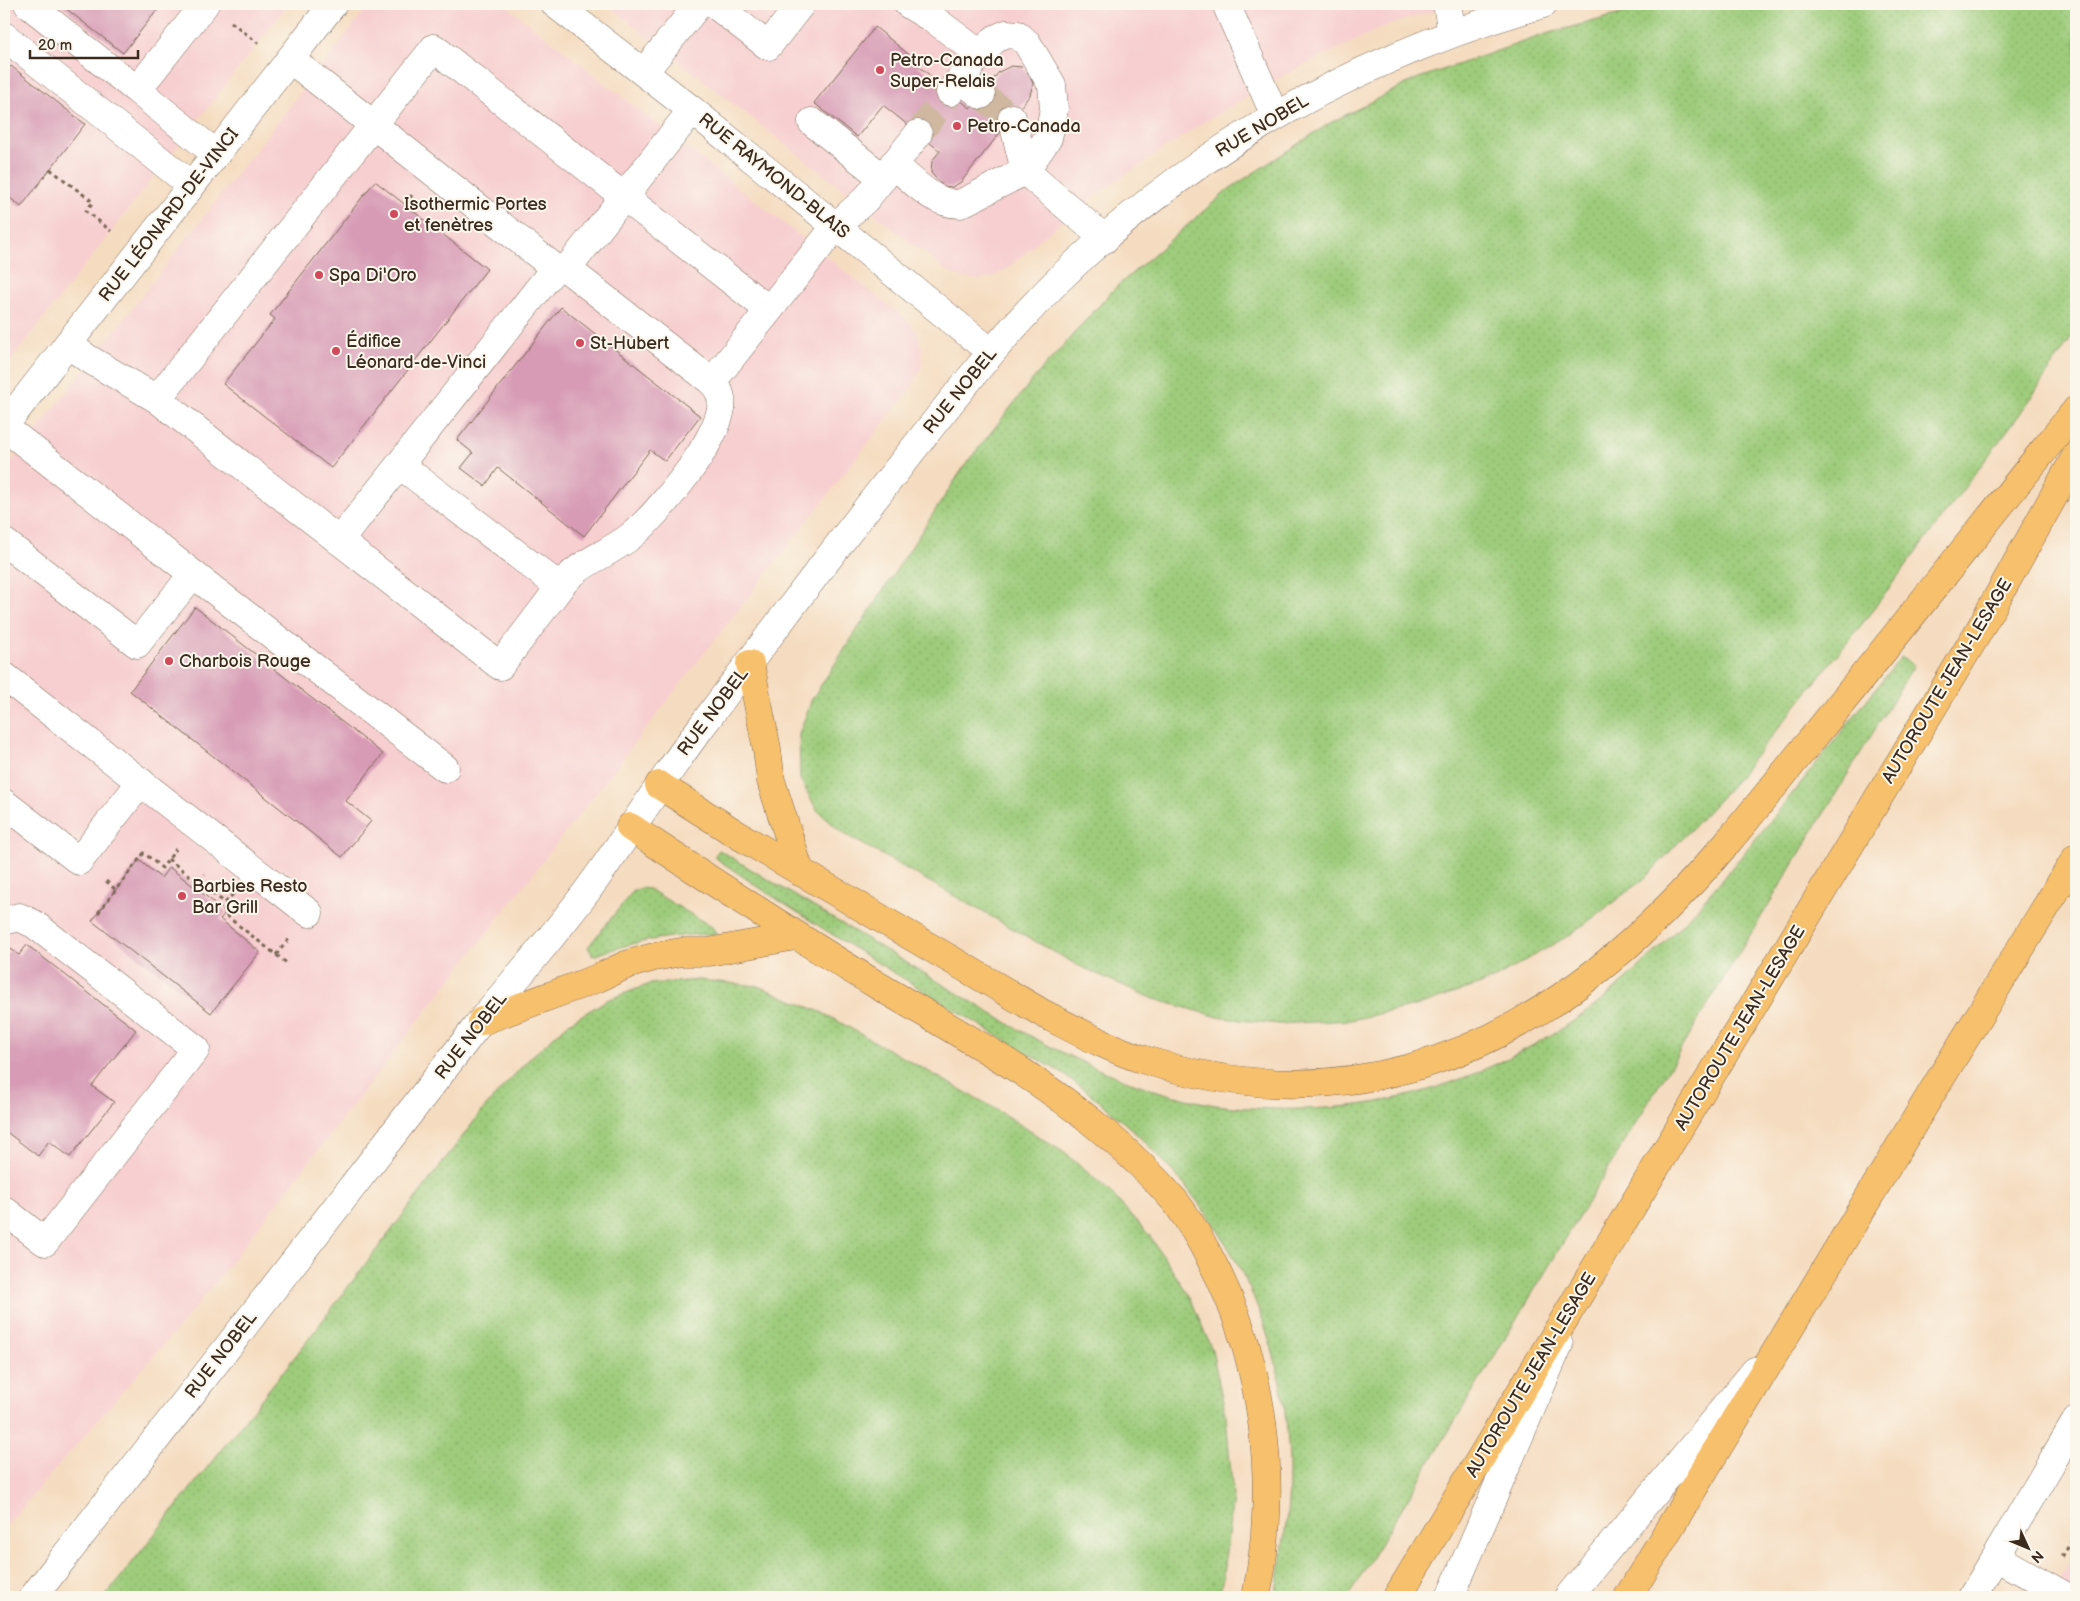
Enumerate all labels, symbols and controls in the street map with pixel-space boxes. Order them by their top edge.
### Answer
scale bar [30,28,138,60]
text: 20 m [38,36,72,55]
place label: Petro-Canada Super-Relais [890,50,1004,92]
marker: Petro-Canada Super-Relais [874,64,886,76]
street label: RUE NOBEL [1212,90,1313,162]
street label: RUE RAYMOND-BLAIS [694,109,854,243]
place label: Petro-Canada [967,116,1081,137]
marker: Petro-Canada [951,120,963,132]
street label: RUE LÉONARD-DE-VINCI [93,123,243,306]
place label: Isothermic Portes et fenètres [404,194,547,236]
marker: Isothermic Portes et fenètres [388,208,400,220]
place label: Spa Di'Oro [329,265,417,286]
marker: Spa Di'Oro [313,269,325,281]
place label: Édifice Léonard-de-Vinci [346,329,486,373]
place label: St-Hubert [590,333,670,354]
marker: St-Hubert [574,337,586,349]
street label: RUE NOBEL [919,343,1001,438]
marker: Édifice Léonard-de-Vinci [330,345,342,357]
street label: AUTOROUTE JEAN-LESAGE [1877,575,2017,787]
place label: Charbois Rouge [179,651,311,672]
marker: Charbois Rouge [163,655,175,667]
street label: RUE NOBEL [673,663,753,760]
place label: Barbies Resto Bar Grill [192,876,307,918]
marker: Barbies Resto Bar Grill [176,890,188,902]
street label: AUTOROUTE JEAN-LESAGE [1670,922,1810,1134]
street label: RUE NOBEL [431,988,512,1084]
street label: AUTOROUTE JEAN-LESAGE [1461,1269,1601,1481]
street label: RUE NOBEL [181,1307,262,1403]
north arrow [2002,1524,2052,1574]
text: N [2027,1547,2047,1566]

